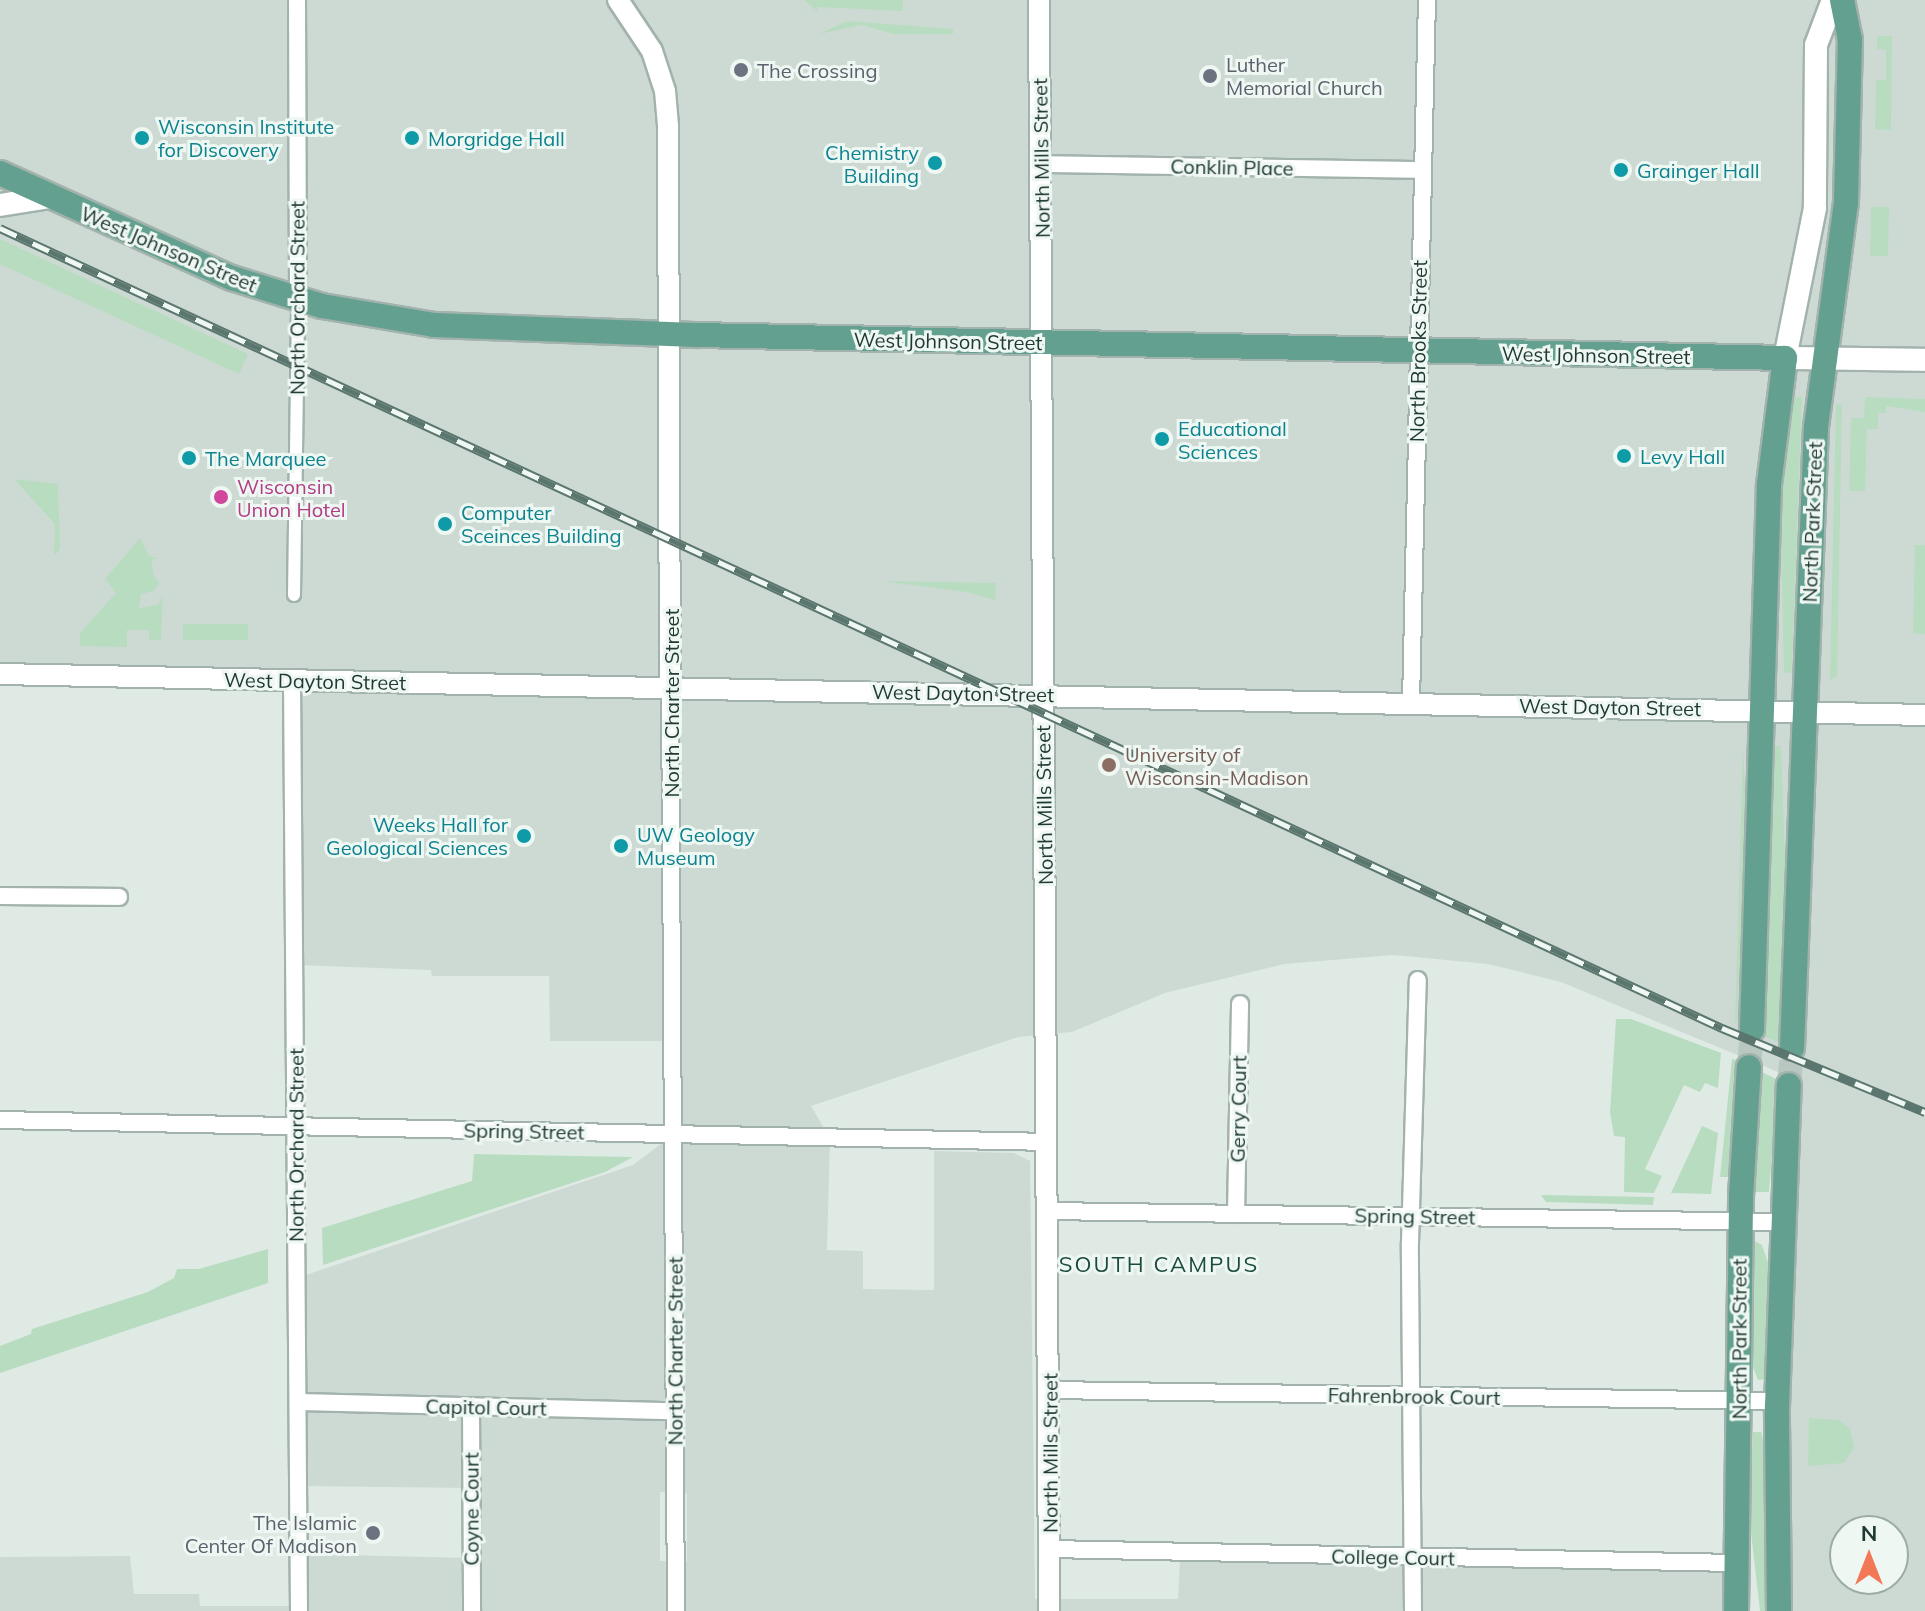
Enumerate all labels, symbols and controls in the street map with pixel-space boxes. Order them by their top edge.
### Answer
place label: Luther Memorial Church [1226,52,1383,99]
place label: The Crossing [757,58,878,82]
marker: The Crossing [732,61,750,79]
marker: Luther Memorial Church [1201,67,1219,85]
street label: North Mills Street [1028,78,1054,238]
place label: Wisconsin Institute for Discovery [158,114,334,161]
place label: Morgridge Hall [428,126,565,150]
marker: Wisconsin Institute for Discovery [133,129,151,147]
marker: Morgridge Hall [403,129,421,147]
place label: Chemistry Building [825,140,919,187]
marker: Chemistry Building [926,154,944,172]
street label: Conklin Place [1170,154,1294,180]
place label: Grainger Hall [1637,158,1760,182]
marker: Grainger Hall [1612,161,1630,179]
street label: West Johnson Street [77,201,261,297]
street label: North Orchard Street [285,201,309,395]
street label: North Brooks Street [1404,260,1432,442]
street label: West Johnson Street [853,327,1043,355]
street label: West Johnson Street [1501,341,1691,369]
place label: Educational Sciences [1178,416,1287,463]
marker: Educational Sciences [1153,430,1171,448]
street label: North Park Street [1797,441,1827,603]
place label: Levy Hall [1640,444,1725,468]
place label: The Marquee [205,446,326,470]
marker: Levy Hall [1615,447,1633,465]
marker: The Marquee [180,449,198,467]
place label: Wisconsin Union Hotel [237,474,346,521]
marker: Wisconsin Union Hotel [212,488,230,506]
place label: Computer Sceinces Building [461,500,621,547]
marker: Computer Sceinces Building [436,515,454,533]
street label: North Charter Street [659,609,683,797]
street label: West Dayton Street [224,667,406,695]
street label: West Dayton Street [872,679,1054,707]
street label: West Dayton Street [1519,693,1701,721]
street label: North Mills Street [1031,725,1057,885]
place label: University of Wisconsin-Madison [1125,742,1309,789]
marker: University of Wisconsin-Madison [1100,756,1118,774]
place label: Weeks Hall for Geological Sciences [326,812,508,859]
place label: UW Geology Museum [637,822,755,869]
marker: Weeks Hall for Geological Sciences [515,827,533,845]
marker: UW Geology Museum [612,837,630,855]
street label: North Orchard Street [284,1048,308,1242]
street label: Gerry Court [1225,1055,1251,1163]
street label: Spring Street [463,1118,585,1144]
street label: Spring Street [1354,1203,1476,1229]
district label: SOUTH CAMPUS [1059,1252,1259,1278]
street label: North Charter Street [663,1257,687,1445]
street label: North Park Street [1727,1259,1751,1419]
street label: North Mills Street [1038,1373,1062,1533]
street label: Fahrenbrook Court [1328,1382,1500,1410]
street label: Capitol Court [425,1394,547,1420]
street label: Coyne Court [459,1452,483,1566]
place label: The Islamic Center Of Madison [185,1510,357,1557]
north arrow [1829,1515,1909,1595]
text: N [1861,1519,1877,1547]
marker: The Islamic Center Of Madison [364,1524,382,1542]
street label: College Court [1331,1544,1455,1570]

